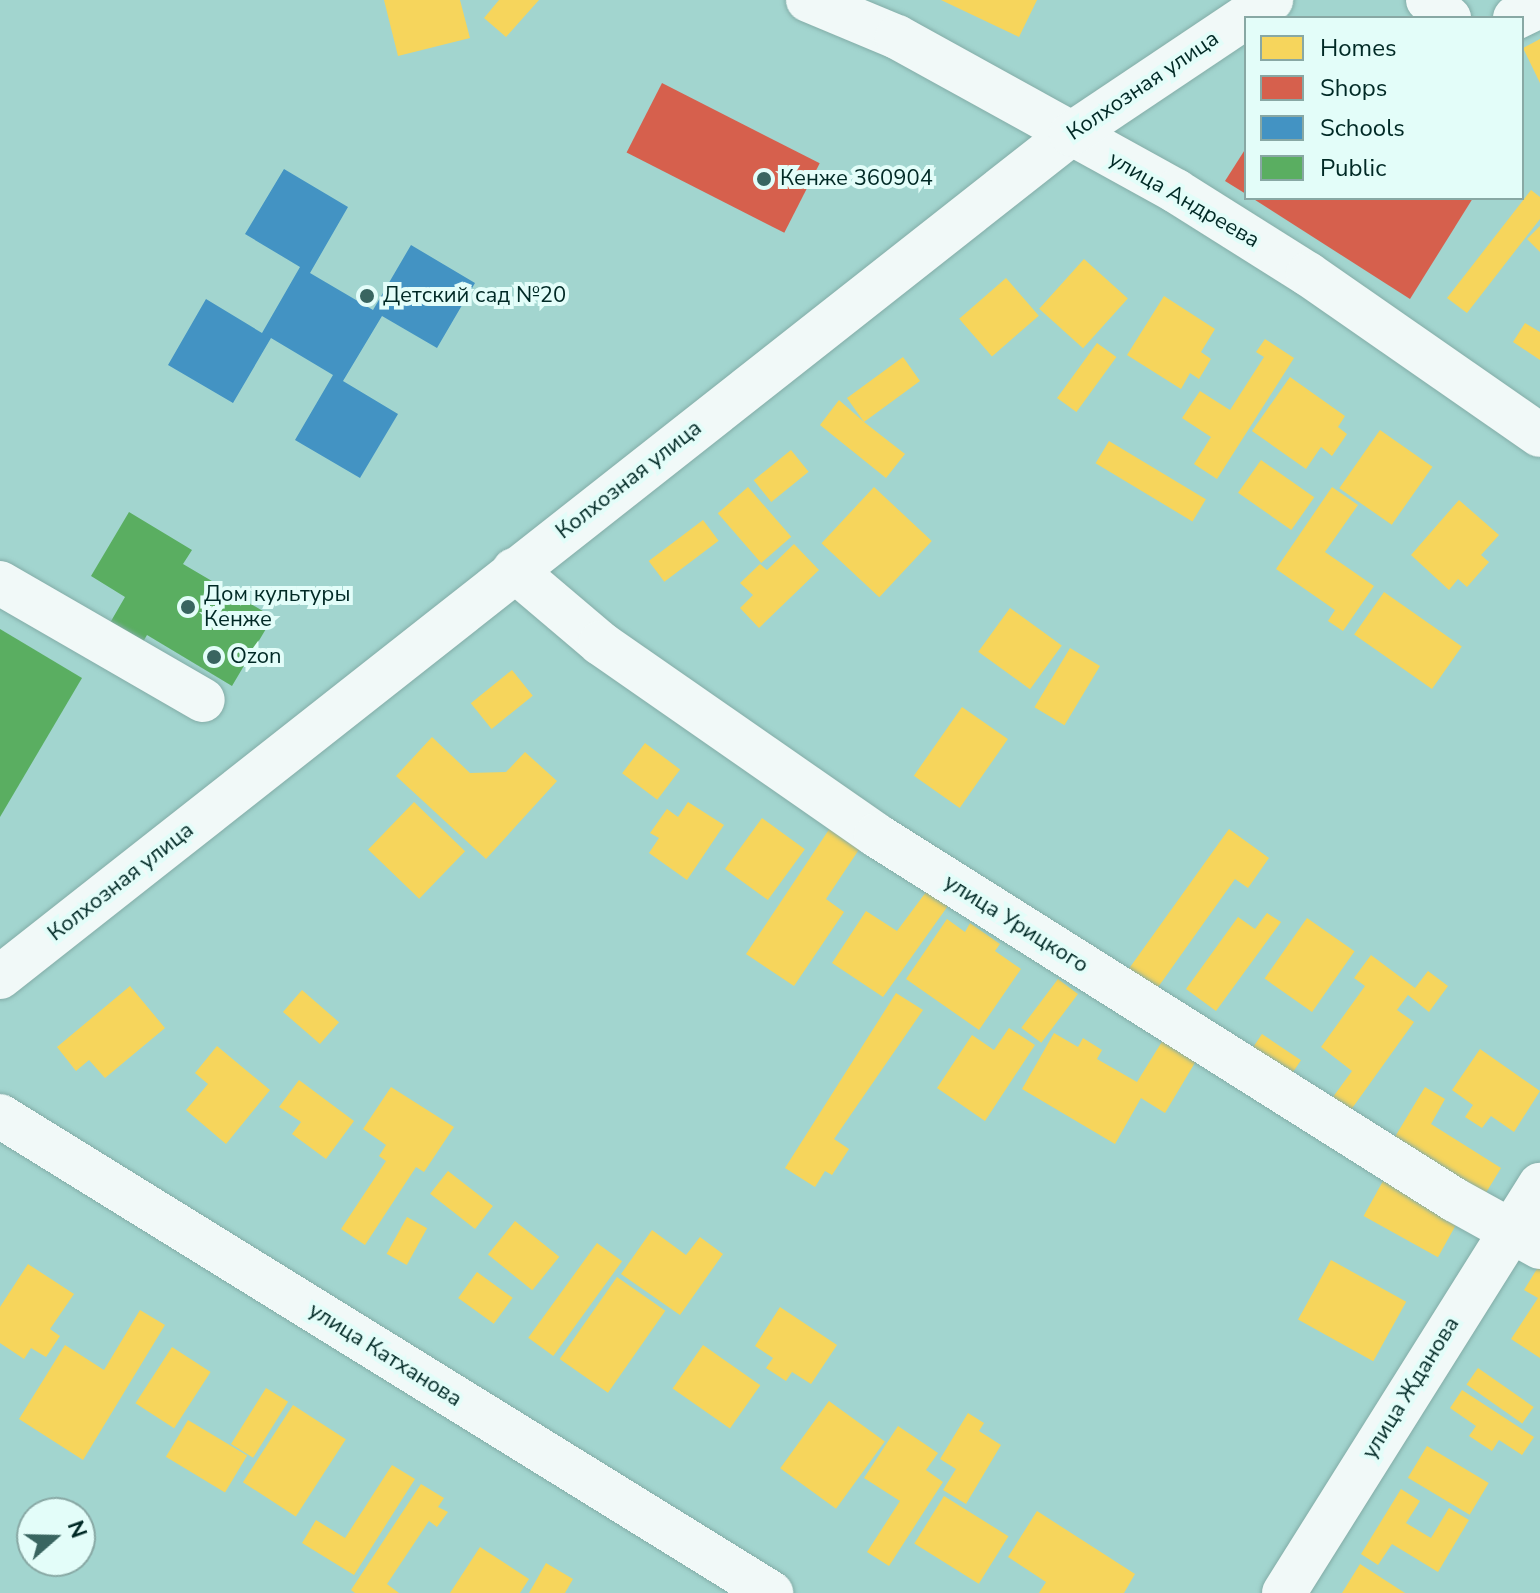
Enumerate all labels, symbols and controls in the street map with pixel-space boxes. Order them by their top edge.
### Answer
legend [1244,16,1524,200]
street label: Колхозная улица [1062,25,1224,147]
text: Homes [1320,32,1396,64]
text: Shops [1320,72,1387,104]
text: Schools [1320,112,1405,144]
street label: улица Андреева [1104,146,1264,254]
text: Public [1320,152,1386,184]
place label: Кенже 360904 [780,166,933,192]
marker: Кенже 360904 [755,170,773,188]
place label: Детский сад №20 [383,283,566,309]
marker: Детский сад №20 [358,287,376,305]
street label: Колхозная улица [551,415,707,545]
place label: Дом культуры Кенже [204,581,350,632]
marker: Дом культуры Кенже [179,598,197,616]
place label: Ozon [230,644,282,670]
marker: Ozon [205,648,223,666]
street label: Колхозная улица [43,817,199,947]
street label: улица Урицкого [939,869,1093,979]
street label: улица Катханова [304,1297,466,1413]
street label: улица Жданова [1357,1312,1465,1464]
north arrow [16,1497,96,1577]
text: N [60,1517,94,1542]

